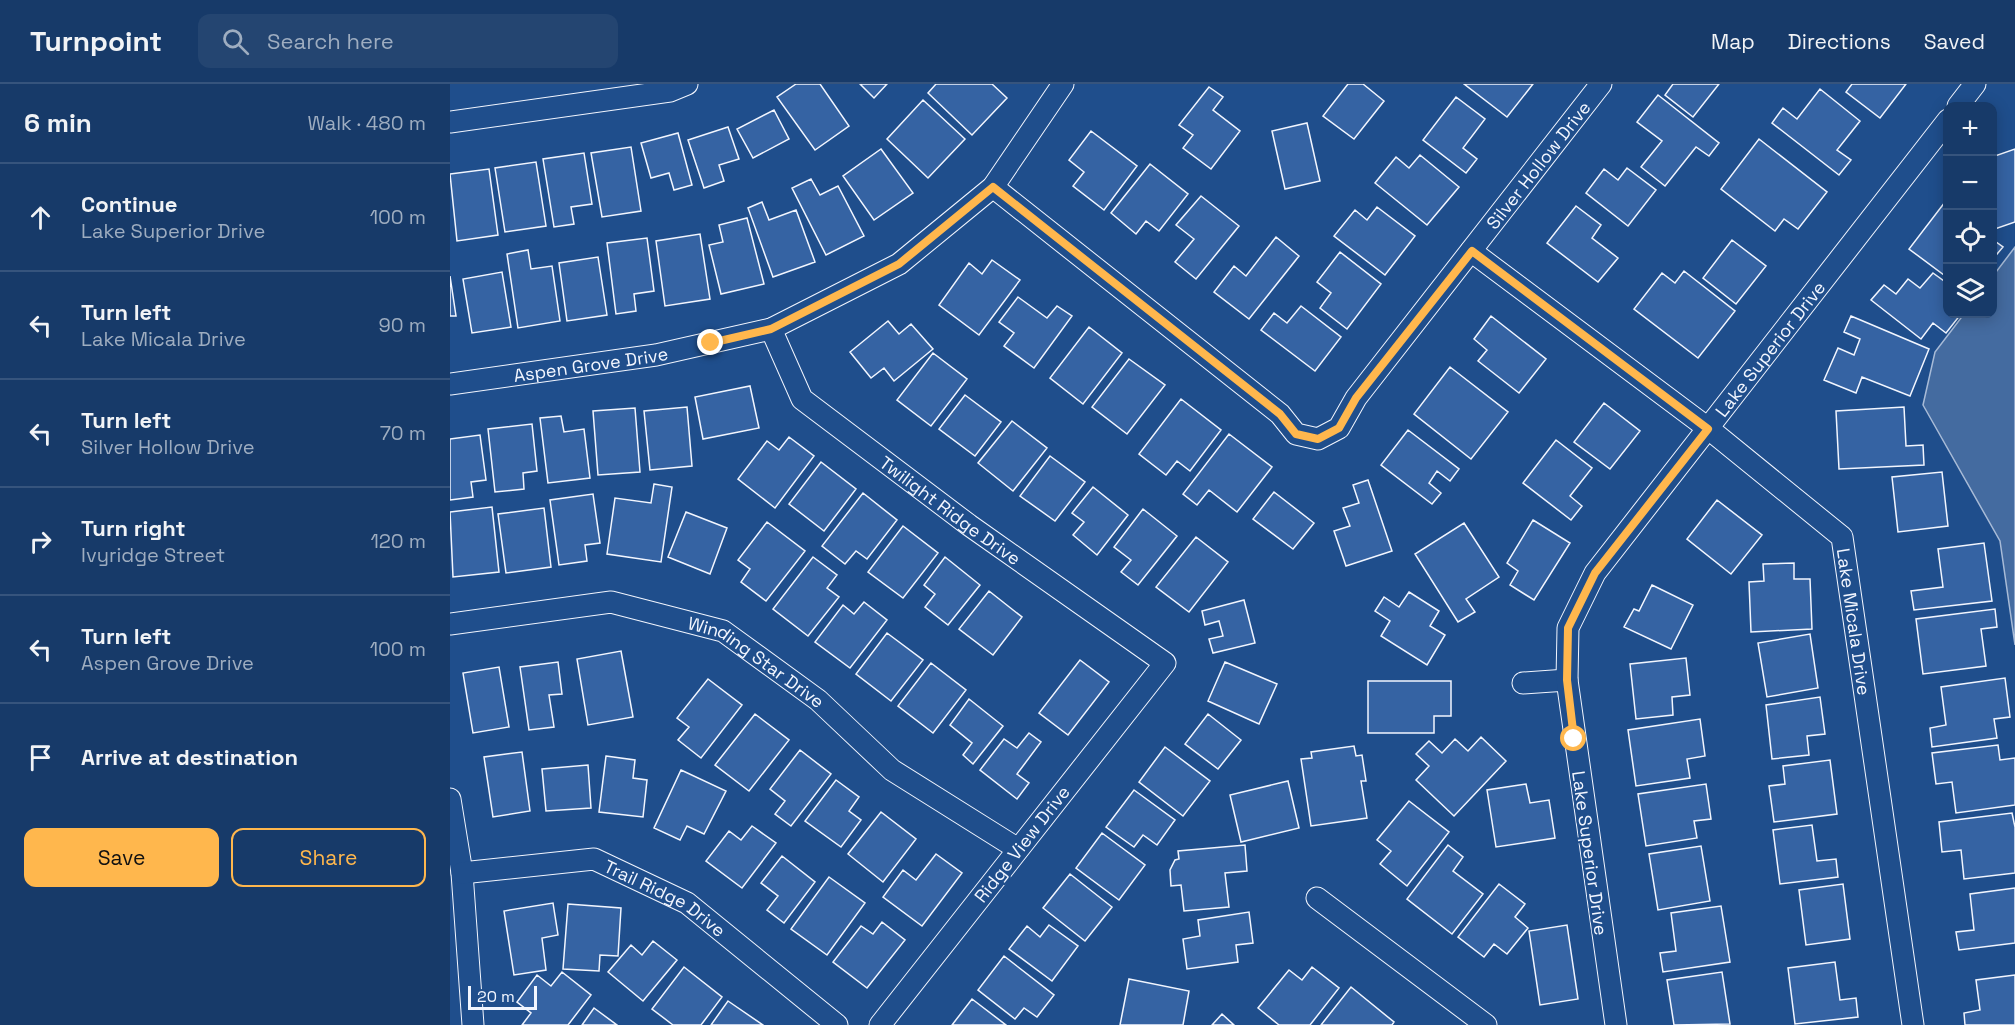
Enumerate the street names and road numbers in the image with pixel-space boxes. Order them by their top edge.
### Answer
street label: Silver Hollow Drive [1481,96,1595,234]
street label: Lake Superior Drive [1710,276,1830,421]
street label: Aspen Grove Drive [512,341,670,386]
street label: Twilight Ridge Drive [875,450,1026,570]
street label: Lake Micala Drive [1832,546,1876,697]
street label: Winding Star Drive [686,611,830,712]
street label: Lake Superior Drive [1567,769,1613,937]
street label: Ridge View Drive [969,781,1075,907]
street label: Trail Ridge Drive [601,854,731,941]

